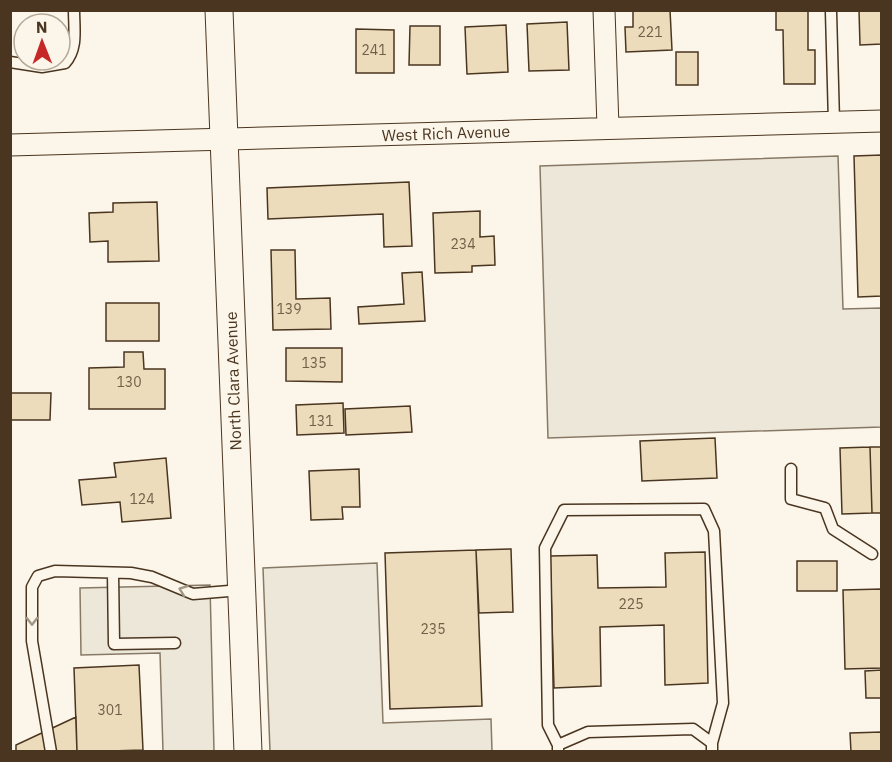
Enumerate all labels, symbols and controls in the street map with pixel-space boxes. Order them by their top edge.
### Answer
north arrow [12,12,72,72]
text: N [36,17,48,37]
house number: 221 [637,23,663,41]
house number: 241 [361,41,387,59]
street label: West Rich Avenue [381,121,511,145]
house number: 234 [450,235,476,253]
house number: 139 [276,300,302,318]
street label: North Clara Avenue [221,311,245,451]
house number: 135 [301,354,327,372]
house number: 130 [116,373,142,391]
house number: 131 [308,412,334,430]
house number: 124 [129,490,155,508]
one-way arrow [179,585,189,598]
house number: 225 [618,595,644,613]
one-way arrow [26,616,38,625]
house number: 235 [420,620,446,638]
house number: 301 [97,701,123,719]

